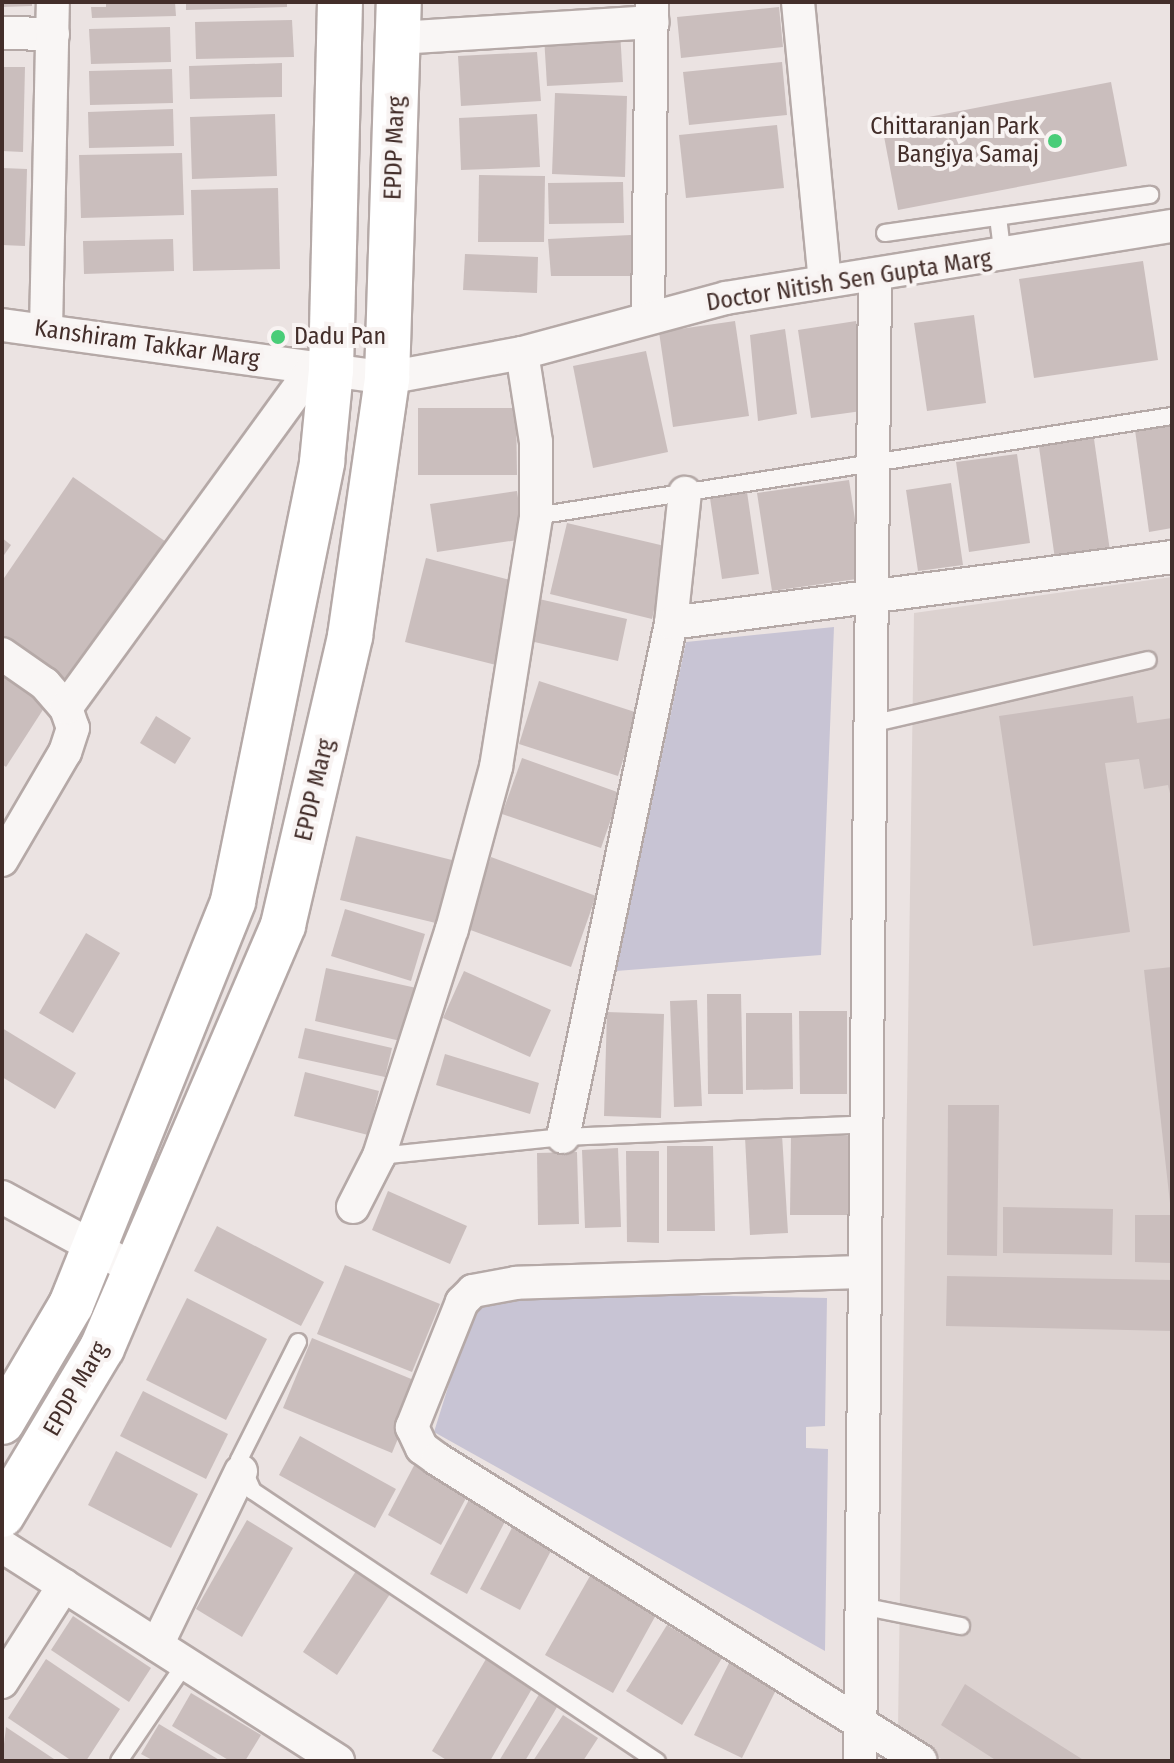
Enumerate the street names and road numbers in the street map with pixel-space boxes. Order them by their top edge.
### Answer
street label: EPDP Marg [379,95,411,201]
street label: Doctor Nitish Sen Gupta Marg [704,244,994,318]
street label: Kanshiram Takkar Marg [33,314,261,374]
street label: EPDP Marg [289,736,341,844]
street label: EPDP Marg [38,1337,114,1441]

